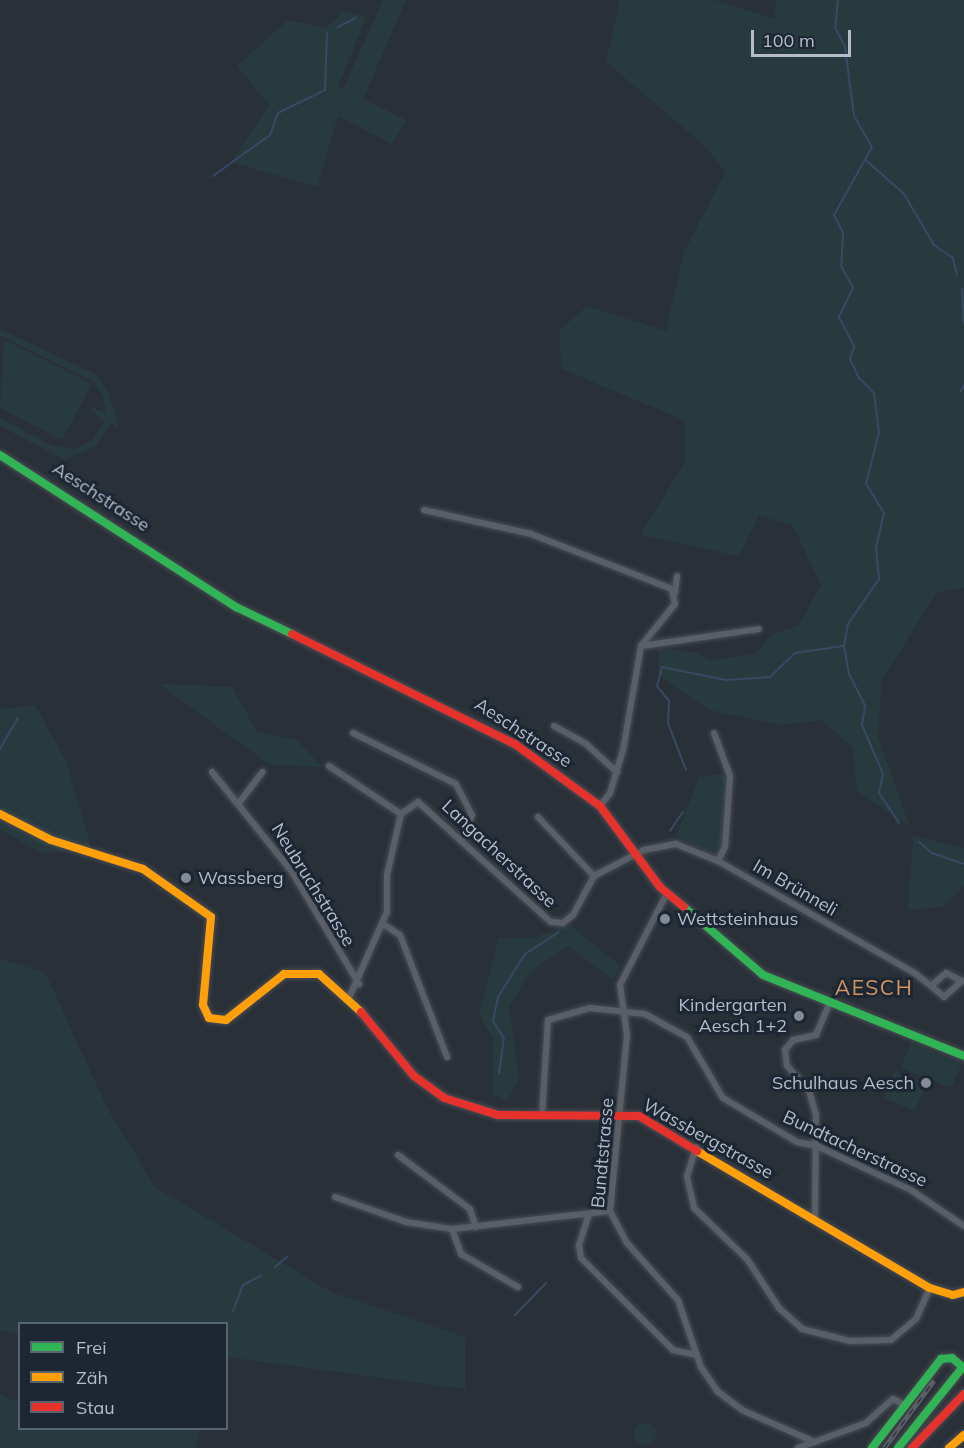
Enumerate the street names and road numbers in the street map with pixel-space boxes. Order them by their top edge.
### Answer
street label: Aeschstrasse [48,458,154,536]
street label: Aeschstrasse [470,694,576,772]
street label: Langacherstrasse [437,795,561,913]
street label: Neubruchstrasse [267,820,359,950]
street label: Im Brünneli [749,855,841,921]
street label: Wassbergstrasse [639,1094,777,1184]
street label: Bundtstrasse [587,1097,619,1209]
street label: Bundtacherstrasse [779,1106,931,1192]

